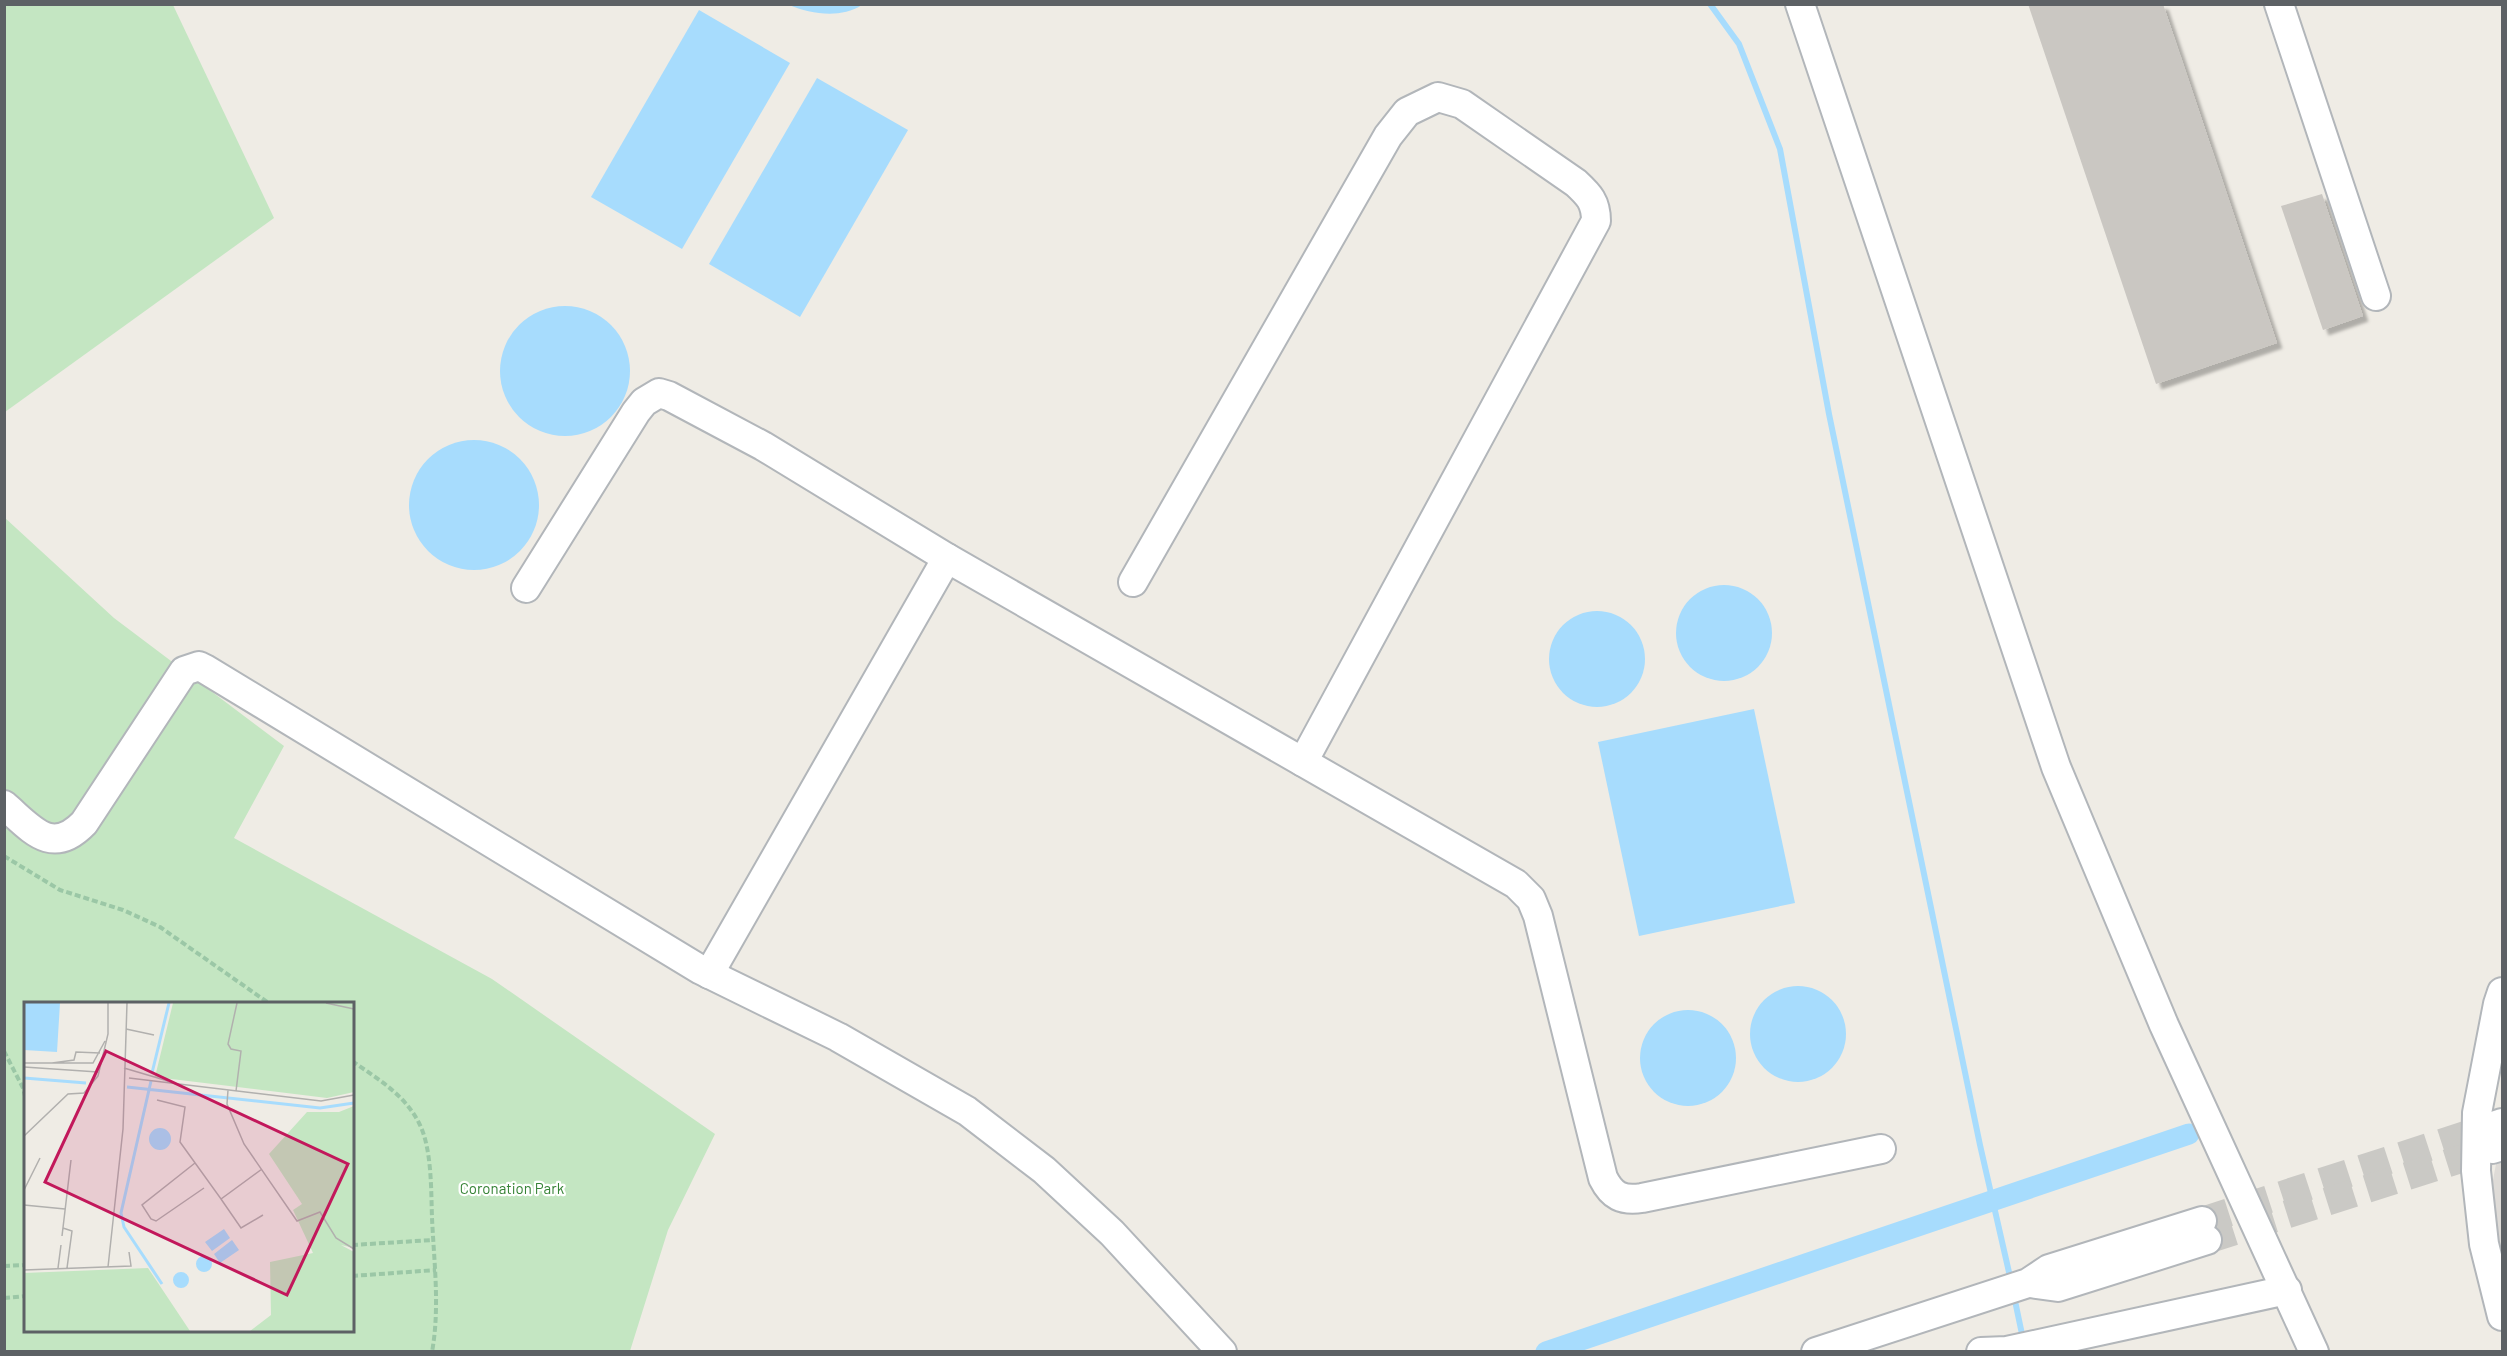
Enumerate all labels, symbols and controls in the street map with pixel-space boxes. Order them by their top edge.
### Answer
inset map [24,1002,354,1332]
park label: Coronation Park [460,1179,565,1197]

